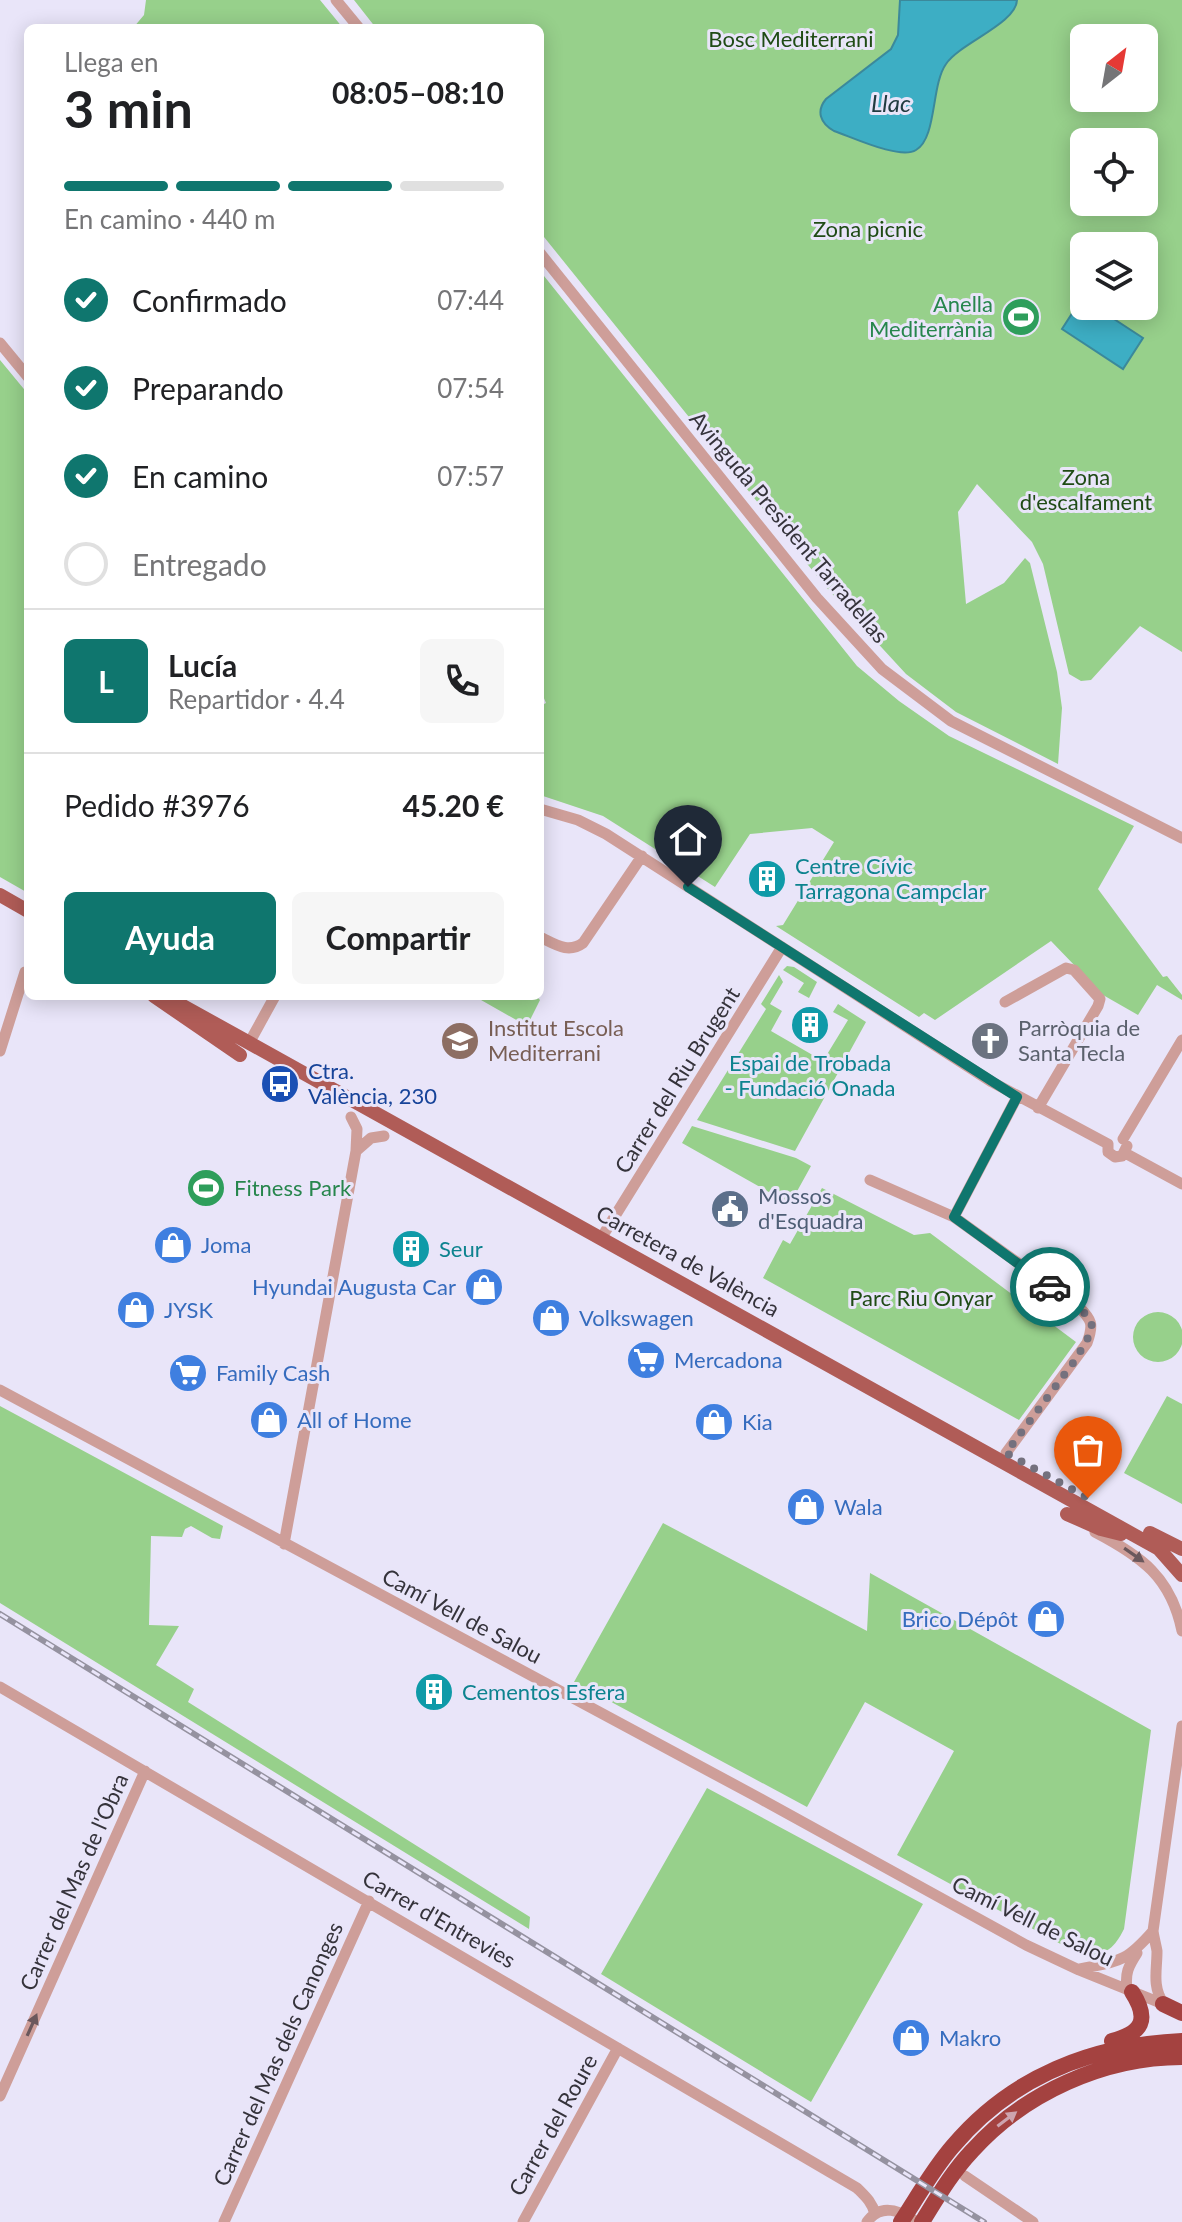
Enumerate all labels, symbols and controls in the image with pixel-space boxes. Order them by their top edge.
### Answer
north arrow [1070,24,1158,112]
map controls [1070,24,1158,320]
park label: Bosc Mediterrani [708,25,874,52]
text: Llega en [64,46,159,78]
text: 08:05–08:10 [332,74,504,110]
text: 3 min [64,77,193,139]
water label: Llac [871,88,911,117]
button: locate [1070,128,1158,216]
text: En camino · 440 m [64,203,275,235]
park label: Zona picnic [813,215,923,242]
button: layers [1070,232,1158,320]
icon: check [64,278,108,322]
text: Confirmado [132,282,287,318]
text: 07:44 [437,284,504,316]
place label: Anella Mediterrània [869,290,993,342]
sports icon: Anella Mediterrània [1000,296,1042,338]
icon: check [64,366,108,410]
text: Preparando [132,370,284,406]
text: 07:54 [437,372,504,404]
street label: Avinguda President Tarradellas [684,405,894,648]
icon: check [64,454,108,498]
text: En camino [132,458,268,494]
text: 07:57 [437,460,504,492]
park label: Zona d'escalfament [1020,463,1152,515]
text: Entregado [132,546,267,582]
button: phone [420,639,504,723]
text: Lucía [168,647,237,683]
text: L [98,663,114,699]
text: Repartidor · 4.4 [168,683,345,715]
text: Pedido #3976 [64,787,250,823]
text: 45.20 € [403,787,504,823]
pin [654,805,722,887]
icon: home [666,817,710,861]
place label: Centre Cívic Tarragona Campclar [795,852,986,904]
building icon: Centre Cívic Tarragona Campclar [746,858,788,900]
button: Ayuda [64,892,276,984]
button: Compartir [292,892,504,984]
street label: Carrer del Riu Brugent [608,981,745,1178]
building icon: Espai de Trobada - Fundació Onada [789,1004,831,1046]
place label: Institut Escola Mediterrani [488,1014,624,1066]
place label: Parròquia de Santa Tecla [1018,1014,1140,1066]
school or university icon: Institut Escola Mediterrani [439,1020,481,1062]
church icon: Parròquia de Santa Tecla [969,1020,1011,1062]
place label: Espai de Trobada - Fundació Onada [725,1049,895,1101]
place label: Ctra. València, 230 [308,1057,437,1109]
bus stop icon: Ctra. València, 230 [259,1063,301,1105]
sports icon: Fitness Park [185,1167,227,1209]
place label: Fitness Park [234,1174,352,1201]
place label: Mossos d'Esquadra [758,1182,863,1234]
public building icon: Mossos d'Esquadra [709,1188,751,1230]
street label: Carretera de València [592,1199,785,1322]
shop icon: Joma [152,1224,194,1266]
building icon: Seur [390,1228,432,1270]
place label: Joma [201,1231,251,1258]
place label: Seur [439,1235,483,1262]
courier [1010,1247,1090,1327]
icon: car [1028,1265,1072,1309]
shop icon: Hyundai Augusta Car [463,1266,505,1308]
place label: Hyundai Augusta Car [252,1273,456,1300]
park label: Parc Riu Onyar [849,1284,993,1311]
shop icon: JYSK [115,1289,157,1331]
place label: JYSK [164,1296,213,1323]
shop icon: Volkswagen [530,1297,572,1339]
place label: Volkswagen [579,1304,694,1331]
supermarket icon: Mercadona [625,1339,667,1381]
place label: Mercadona [674,1346,783,1373]
supermarket icon: Family Cash [167,1352,209,1394]
place label: Family Cash [216,1359,330,1386]
shop icon: All of Home [248,1399,290,1441]
shop icon: Kia [693,1401,735,1443]
place label: All of Home [297,1406,412,1433]
place label: Kia [742,1408,773,1435]
pin [1054,1416,1122,1498]
icon: bag [1066,1428,1110,1472]
shop icon: Wala [785,1486,827,1528]
place label: Wala [834,1493,883,1520]
one-way arrow [1123,1547,1144,1562]
street label: Camí Vell de Salou [378,1562,547,1669]
shop icon: Brico Dépôt [1025,1598,1067,1640]
place label: Brico Dépôt [902,1605,1018,1632]
building icon: Cementos Esfera [413,1671,455,1713]
place label: Cementos Esfera [462,1678,625,1705]
street label: Carrer del Mas de l'Obra [13,1769,134,1994]
street label: Carrer d'Entrevies [358,1864,520,1973]
street label: Camí Vell de Salou [948,1870,1119,1971]
street label: Carrer del Mas dels Canonges [207,1918,348,2190]
one-way arrow [25,2013,38,2037]
shop icon: Makro [890,2017,932,2059]
place label: Makro [939,2024,1001,2051]
street label: Carrer del Roure [503,2049,603,2200]
one-way arrow [996,2111,1018,2127]

